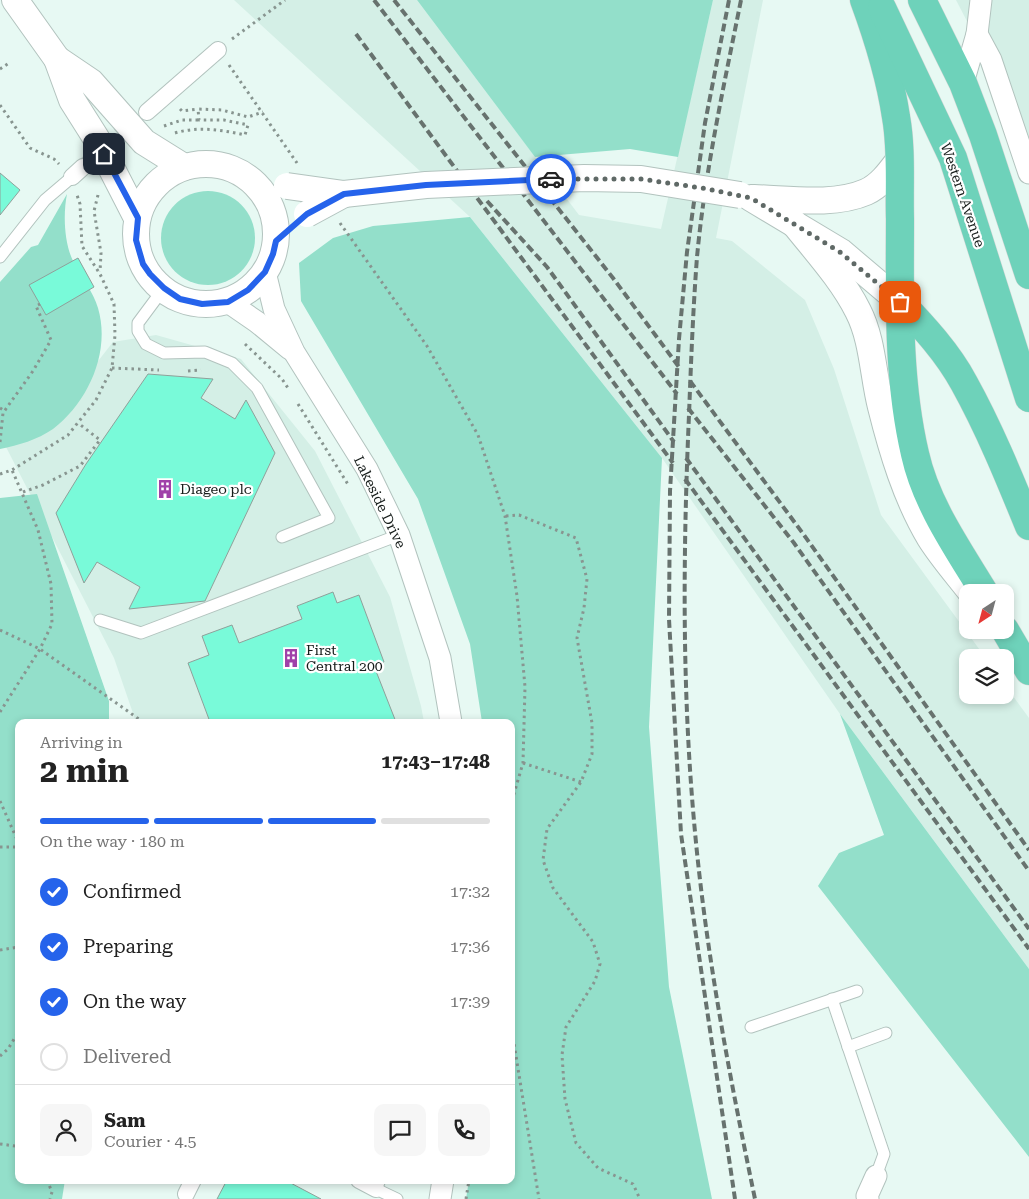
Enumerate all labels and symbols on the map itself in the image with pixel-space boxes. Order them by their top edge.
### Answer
pin [83,133,125,175]
street label: Western Avenue [938,141,988,250]
courier [526,154,576,204]
pin [879,281,921,323]
street label: Lakeside Drive [351,453,409,551]
building icon: Diageo plc [154,478,176,500]
place label: Diageo plc [180,481,252,497]
north arrow [959,584,1014,639]
place label: First Central 200 [306,642,383,674]
building icon: First Central 200 [280,647,302,669]

